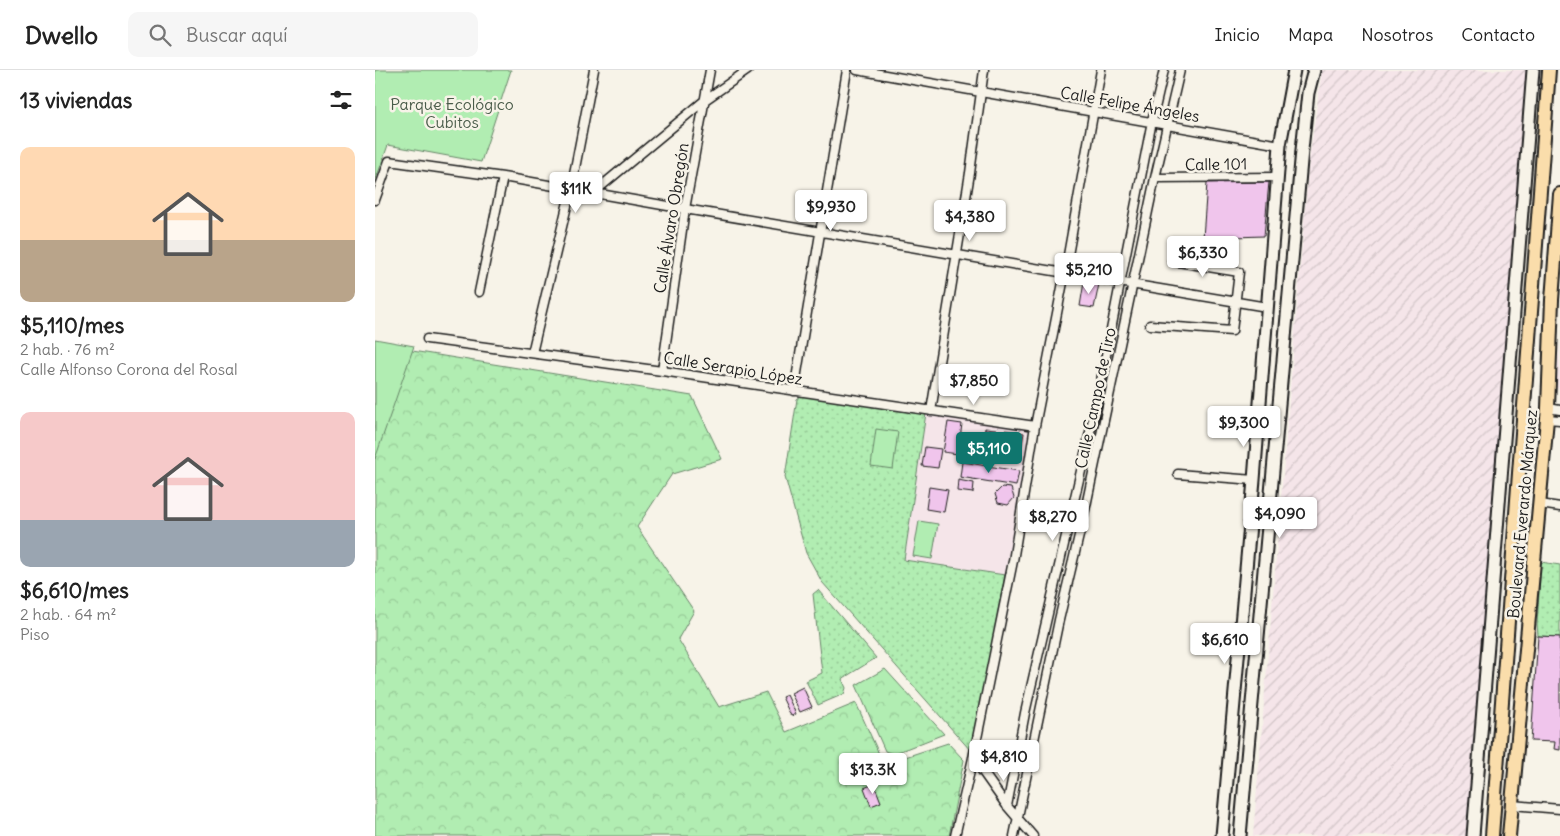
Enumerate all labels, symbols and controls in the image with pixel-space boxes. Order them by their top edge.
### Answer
search box [128,12,478,57]
text: Dwello [25,20,98,50]
icon: search [146,21,174,49]
text: Buscar aquí [186,23,288,47]
text: Inicio [1214,23,1260,46]
text: Mapa [1288,23,1333,46]
text: Nosotros [1361,23,1433,46]
text: Contacto [1461,23,1535,46]
street label: Calle Felipe Ángeles [1059,82,1201,126]
icon: filters [327,86,355,114]
text: 13 viviendas [20,87,132,114]
park label: Parque Ecológico Cubitos [390,94,514,132]
street label: Calle Álvaro Obregón [649,141,693,295]
street label: Calle 101 [1185,153,1247,175]
pin: $11K [546,172,606,214]
text: $11K [560,178,592,198]
icon: home [143,179,233,269]
pin: $9,930 [790,190,872,232]
text: $9,930 [806,196,856,216]
pin: $4,380 [929,200,1011,242]
text: $4,380 [945,206,995,226]
pin: $6,330 [1162,236,1244,278]
text: $6,330 [1178,242,1228,262]
pin: $5,210 [1048,252,1130,295]
text: $5,210 [1065,259,1113,279]
text: $5,110/mes [20,312,124,339]
street label: Calle Campo de Tiro [1070,326,1120,470]
text: 2 hab. · 76 m² [20,339,115,359]
street label: Calle Serapio López [662,347,804,389]
text: Calle Alfonso Corona del Rosal [20,359,238,379]
pin: $7,850 [933,364,1015,406]
text: $7,850 [949,370,999,390]
pin: $9,300 [1203,406,1285,448]
street label: Boulevard Everardo Márquez [1503,408,1541,619]
text: $9,300 [1218,412,1270,432]
pin: $5,110 [948,432,1030,474]
text: $5,110 [967,438,1011,458]
icon: home [143,444,233,534]
pin: $4,090 [1239,496,1321,539]
pin: $8,270 [1012,500,1094,542]
text: $4,090 [1254,503,1306,523]
text: $8,270 [1029,506,1077,526]
text: $6,610/mes [20,577,129,604]
text: 2 hab. · 64 m² [20,604,117,624]
pin: $6,610 [1184,622,1266,665]
text: Piso [20,624,49,644]
text: $6,610 [1201,629,1249,649]
pin: $4,810 [963,740,1045,782]
text: $4,810 [980,746,1028,766]
pin: $13.3K [832,752,914,795]
text: $13.3K [850,759,896,779]

